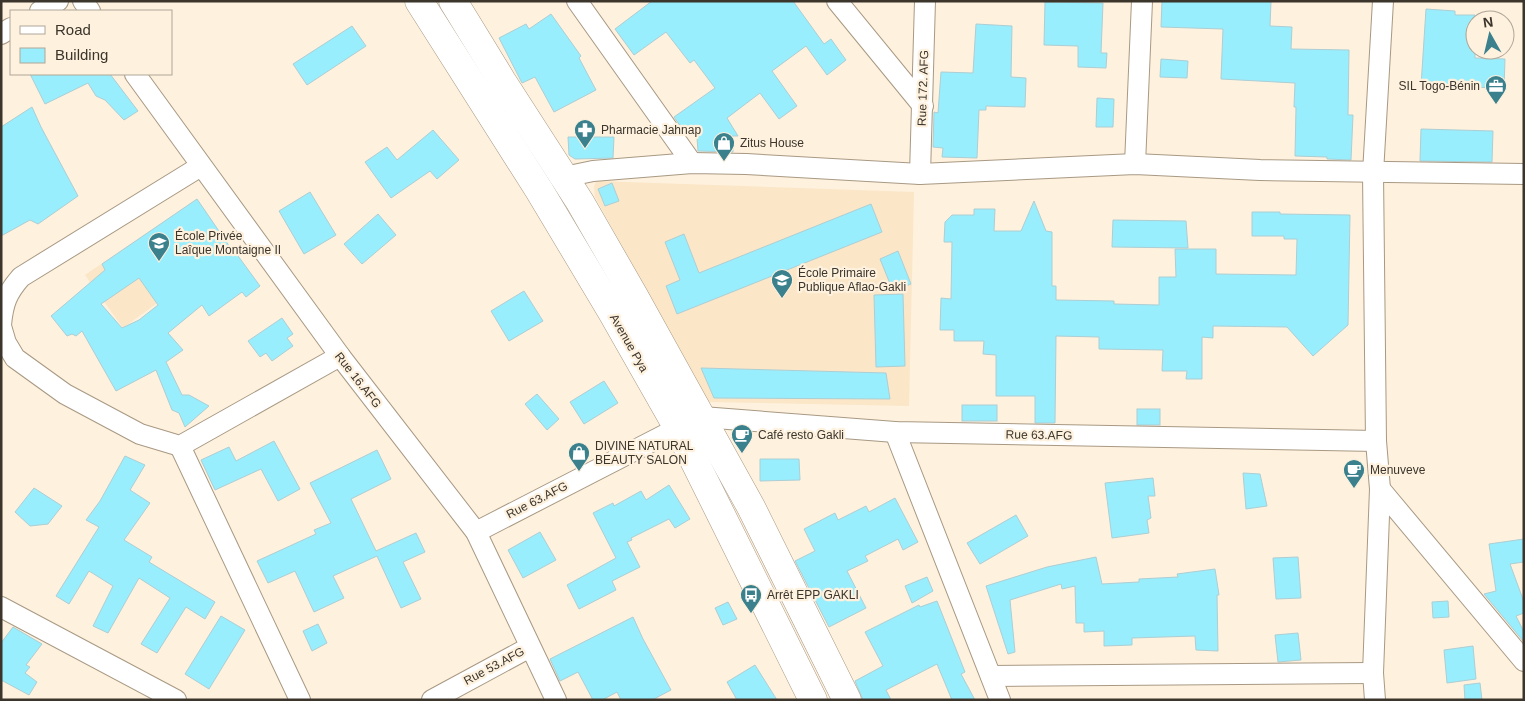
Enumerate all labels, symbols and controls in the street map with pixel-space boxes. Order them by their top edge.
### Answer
legend [10,10,172,75]
north arrow [1465,10,1515,60]
text: N [1482,13,1494,31]
text: Road [55,21,91,38]
text: Building [55,46,108,63]
street label: Rue 172. AFG [915,50,931,126]
office icon: SIL Togo-Bénin [1484,74,1508,105]
place label: SIL Togo-Bénin [1399,79,1480,93]
pharmacy icon: Pharmacie Jahnap [573,118,597,149]
place label: Pharmacie Jahnap [601,123,701,137]
shop icon: Zitus House [712,131,736,162]
place label: Zitus House [740,136,804,150]
place label: École Privée Laîque Montaigne II [175,228,281,257]
school or university icon: École Privée Laîque Montaigne II [147,231,171,262]
place label: École Primaire Publique Aflao-Gakli [798,265,906,294]
school or university icon: École Primaire Publique Aflao-Gakli [770,268,794,299]
street label: Avenue Pya [607,312,651,375]
street label: Rue 16.AFG [332,349,384,411]
cafe icon: Café resto Gakli [730,423,754,454]
street label: Rue 63.AFG [1006,427,1072,443]
place label: Café resto Gakli [758,428,844,442]
place label: DIVINE NATURAL BEAUTY SALON [595,439,694,467]
shop icon: DIVINE NATURAL BEAUTY SALON [567,441,591,472]
cafe icon: Menuveve [1342,458,1366,489]
place label: Menuveve [1370,463,1426,477]
street label: Rue 63.AFG [504,479,570,521]
bus stop icon: Arrêt EPP GAKLI [739,583,763,614]
place label: Arrêt EPP GAKLI [767,588,859,602]
street label: Rue 53.AFG [461,644,527,688]

